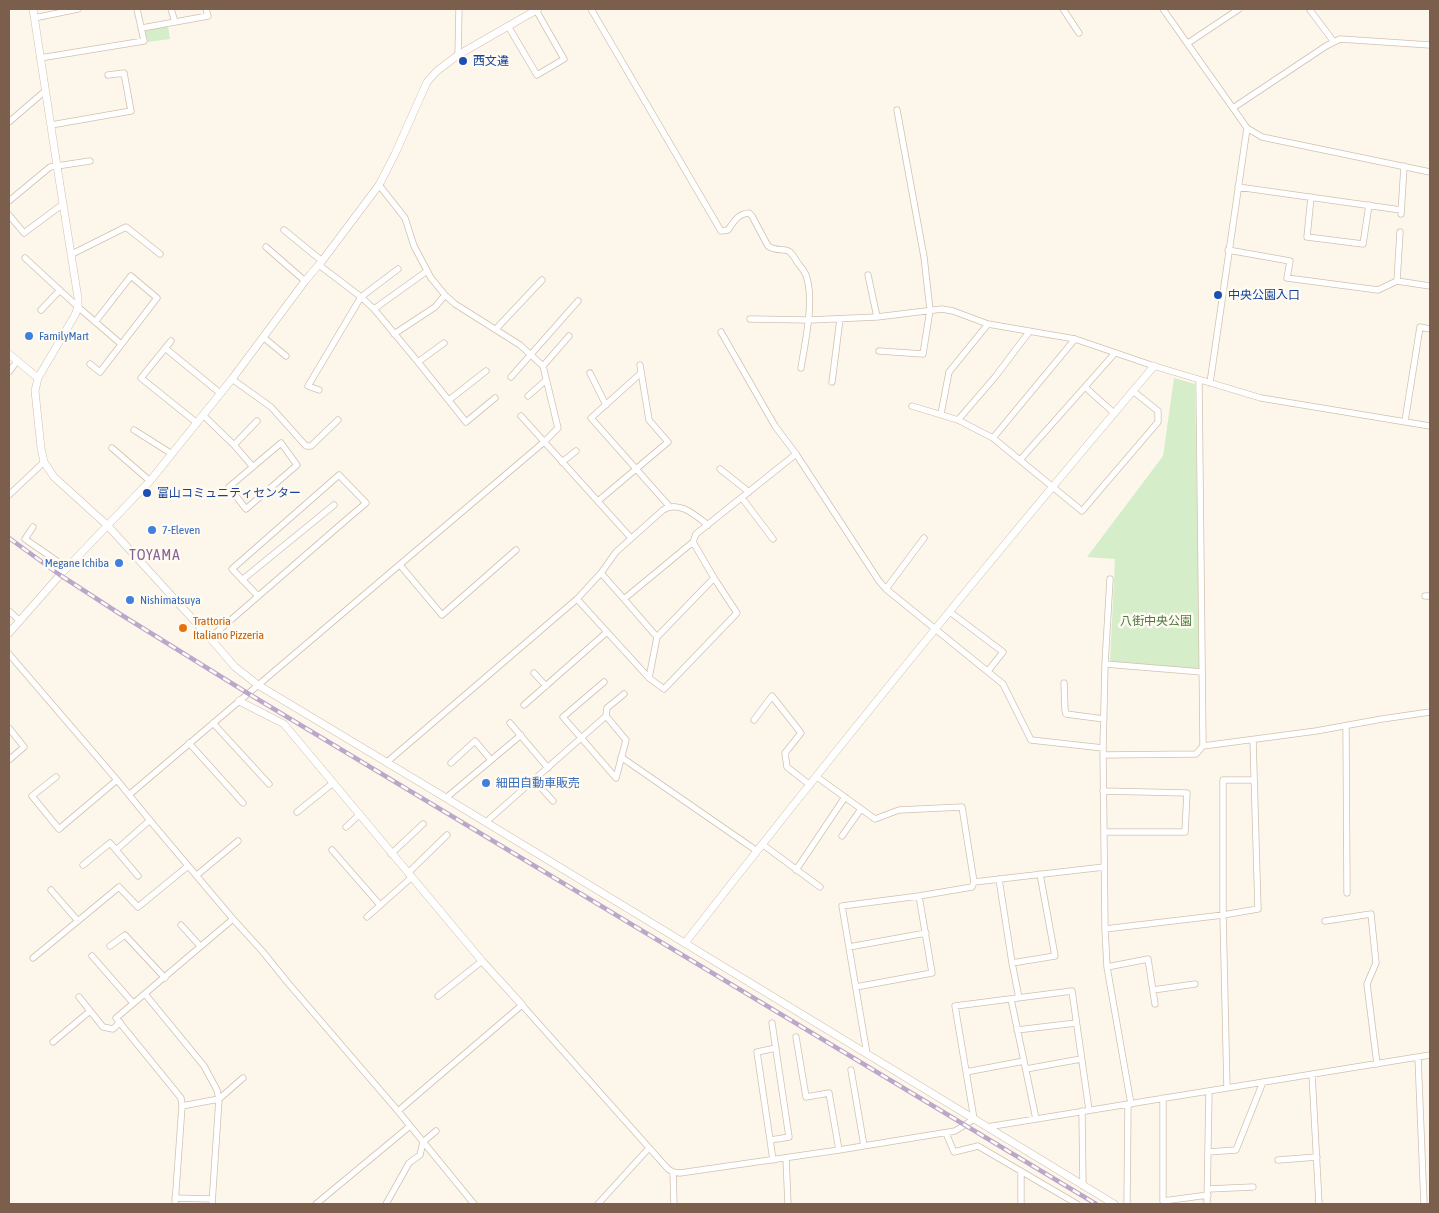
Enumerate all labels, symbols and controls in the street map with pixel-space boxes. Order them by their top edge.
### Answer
place label: 西文違 [473,54,509,68]
marker: 西文違 [457,55,469,67]
place label: 中央公園入口 [1228,288,1300,302]
marker: 中央公園入口 [1212,289,1224,301]
place label: FamilyMart [39,329,89,343]
marker: FamilyMart [23,330,35,342]
place label: 富山コミュニティセンター [157,486,301,500]
marker: 富山コミュニティセンター [141,487,153,499]
place label: 7-Eleven [162,523,200,537]
marker: 7-Eleven [146,524,158,536]
district label: TOYAMA [129,546,181,564]
place label: Megane Ichiba [45,556,109,570]
marker: Megane Ichiba [113,557,125,569]
place label: Nishimatsuya [140,593,201,607]
marker: Nishimatsuya [124,594,136,606]
place label: Trattoria Italiano Pizzeria [193,614,264,642]
park label: 八街中央公園 [1120,614,1192,628]
marker: Trattoria Italiano Pizzeria [177,622,189,634]
place label: 細田自動車販売 [496,776,580,790]
marker: 細田自動車販売 [480,777,492,789]

